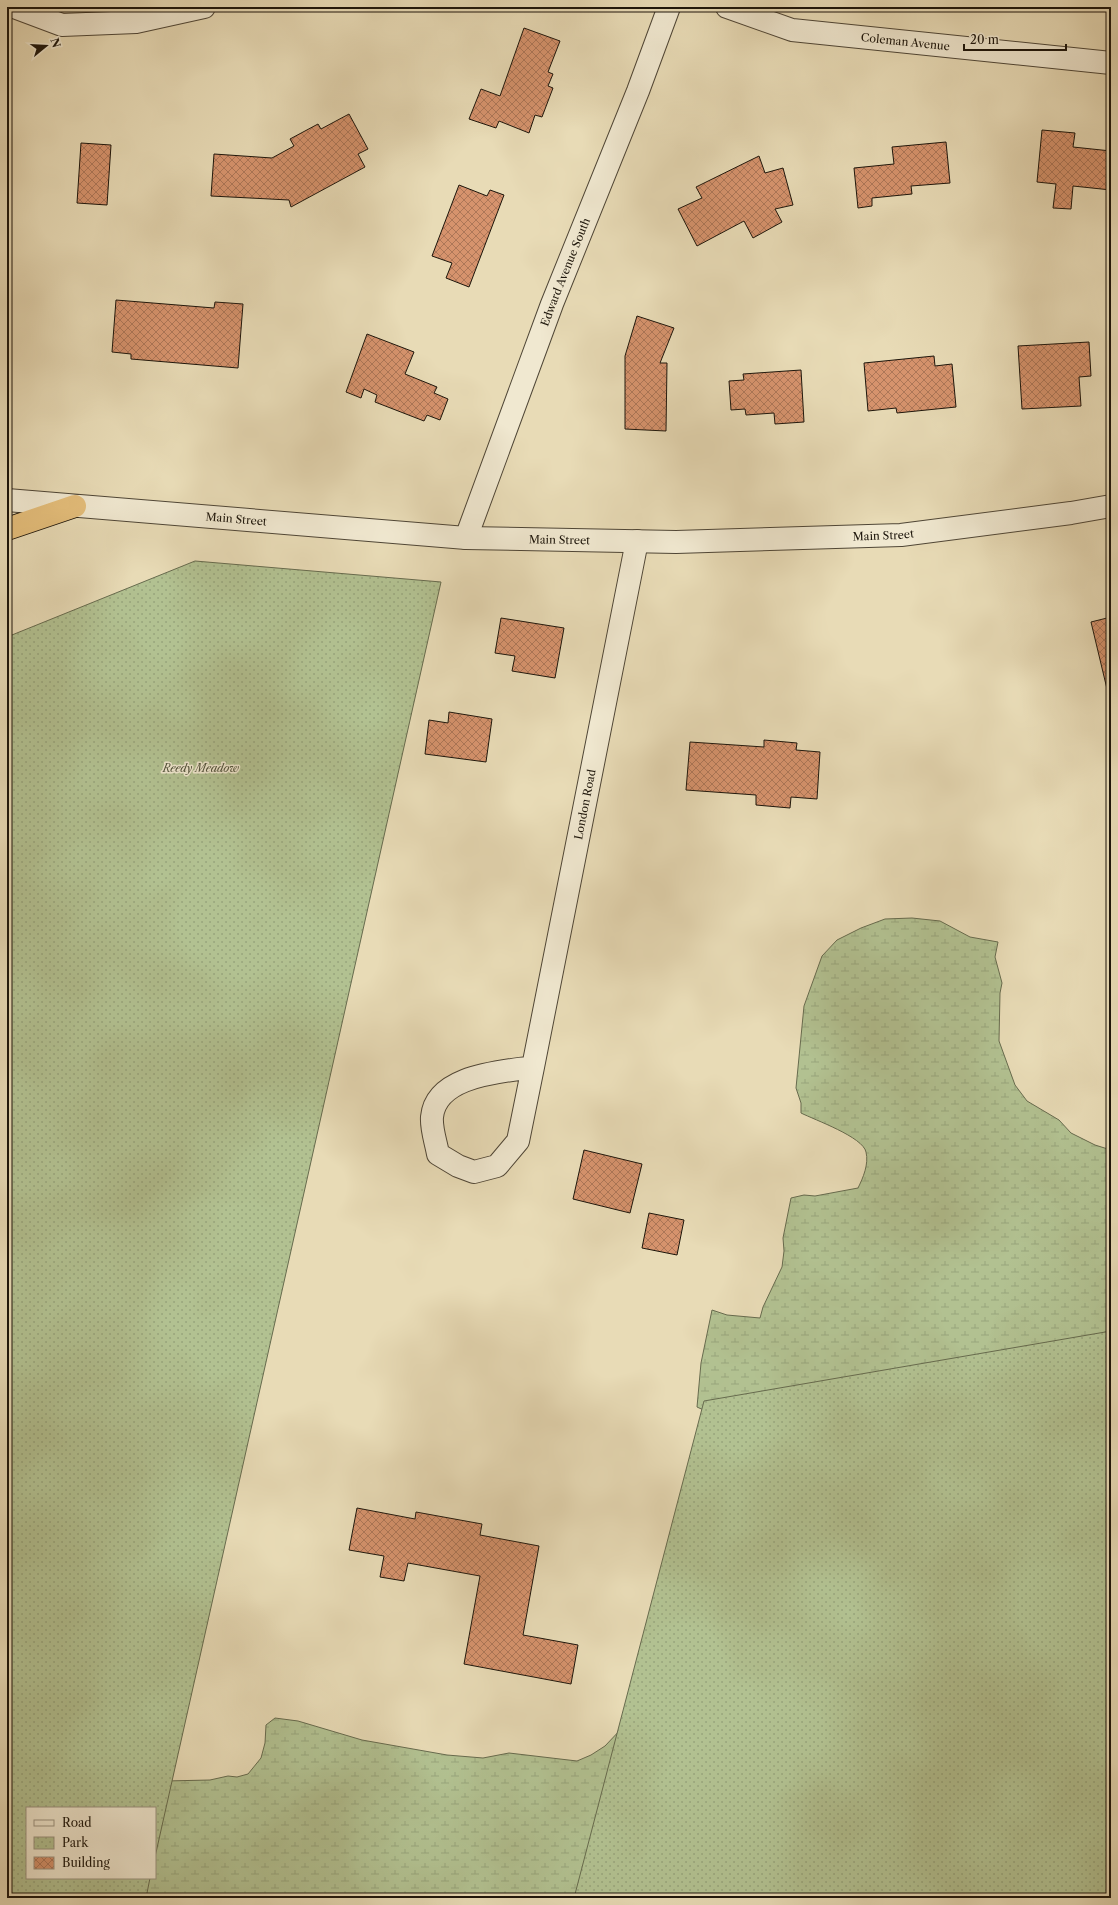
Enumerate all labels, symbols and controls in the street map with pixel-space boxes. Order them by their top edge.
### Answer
north arrow [26,26,66,66]
scale bar [964,26,1066,52]
street label: Coleman Avenue [860,30,951,53]
text: 20 m [970,32,999,47]
text: N [47,36,64,50]
street label: Edward Avenue South [537,216,593,328]
street label: Main Street [205,509,267,528]
street label: Main Street [852,526,915,543]
street label: Main Street [529,532,590,547]
park label: Reedy Meadow [162,761,239,775]
street label: London Road [571,768,599,841]
legend [26,1807,156,1879]
text: Road [62,1815,92,1830]
text: Park [62,1835,89,1850]
text: Building [62,1855,110,1870]

